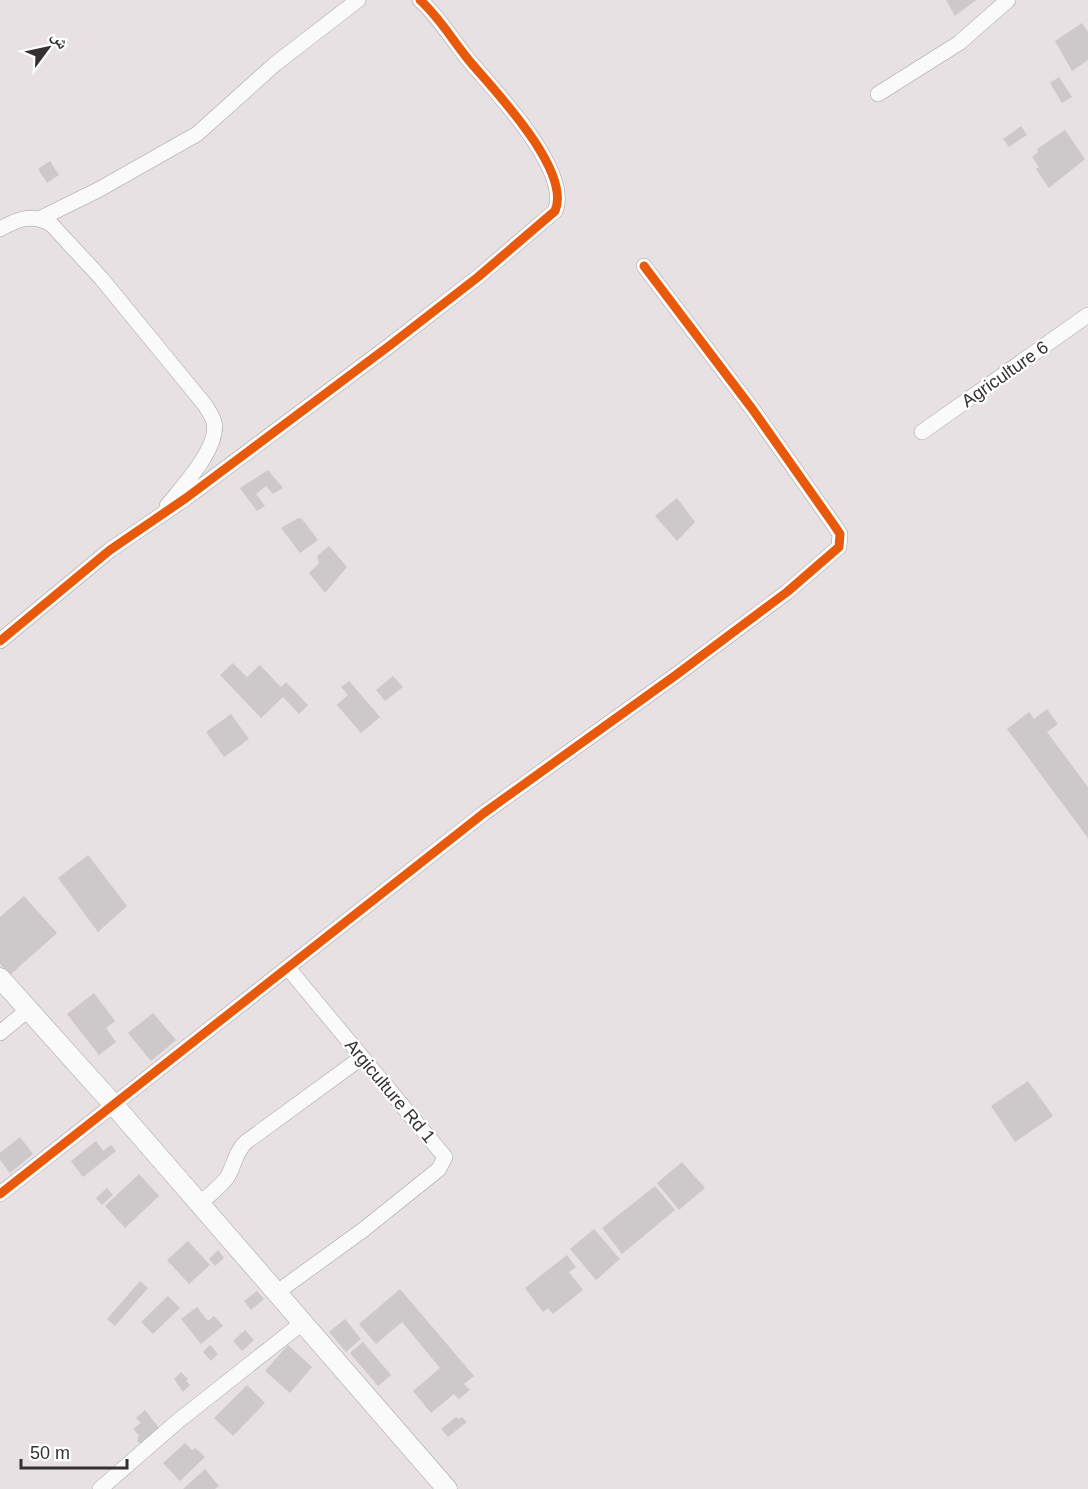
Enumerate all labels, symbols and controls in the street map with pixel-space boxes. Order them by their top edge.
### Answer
north arrow [18,18,78,78]
text: ش [48,28,72,52]
street label: Agriculture 6 [958,337,1052,411]
street label: Argiculture Rd 1 [341,1035,439,1147]
scale bar [21,1432,128,1470]
text: 50 m [30,1443,70,1463]

